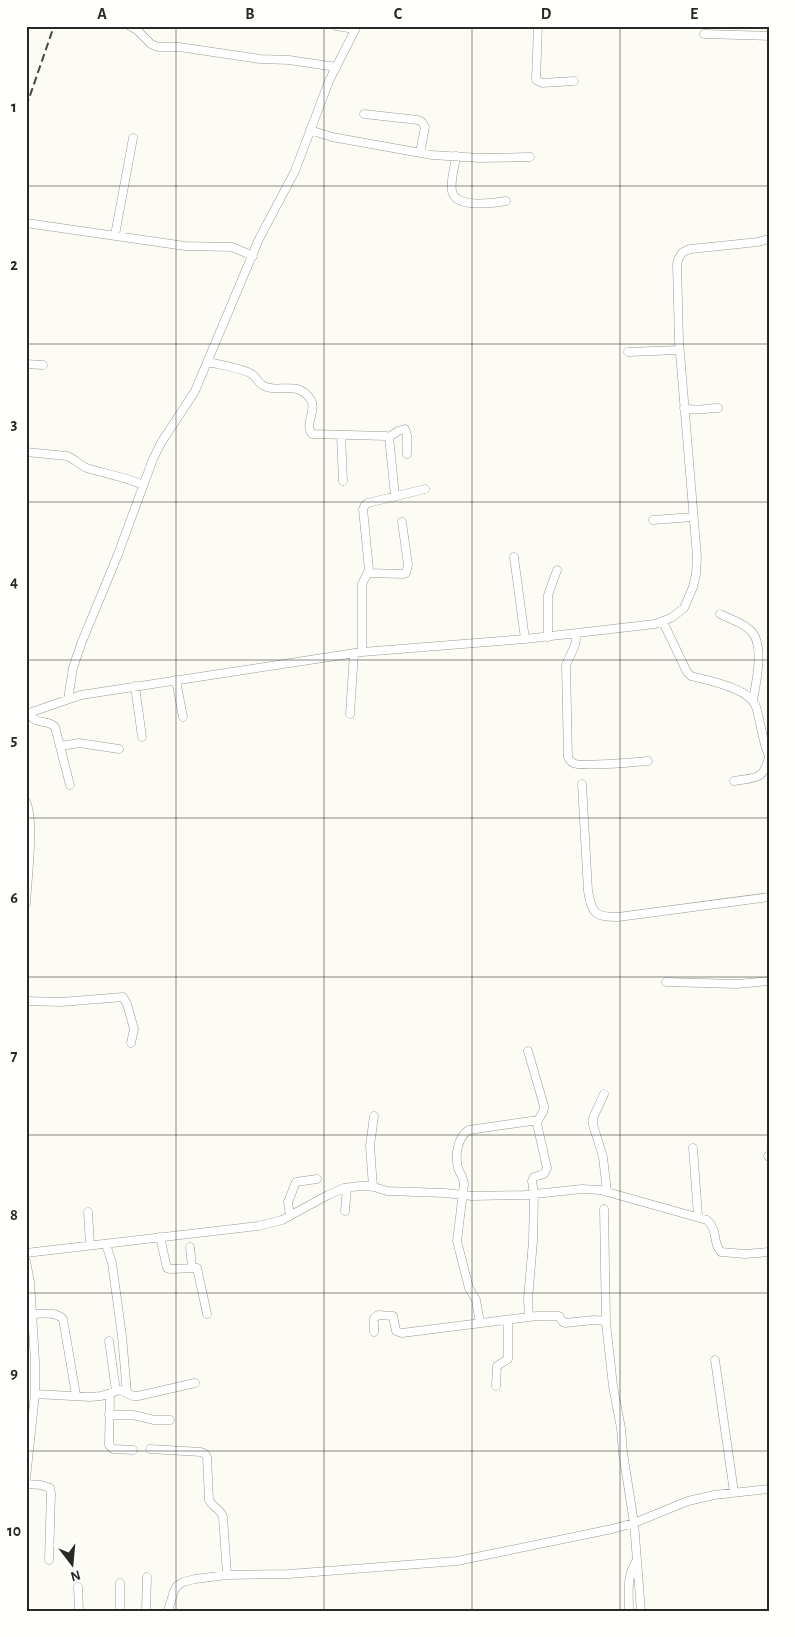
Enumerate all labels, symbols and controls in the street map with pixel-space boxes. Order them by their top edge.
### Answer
text: A [97,6,107,22]
text: B [245,6,255,22]
text: C [394,6,403,22]
text: D [541,6,552,22]
text: E [690,6,698,22]
text: 1 [11,99,17,115]
text: 2 [10,257,18,273]
text: 3 [11,416,18,432]
text: 4 [10,574,18,590]
text: 5 [11,732,18,748]
text: 6 [10,890,18,906]
text: 7 [11,1048,18,1064]
text: 8 [10,1207,18,1223]
text: 9 [10,1365,18,1381]
text: 10 [7,1523,21,1539]
north arrow [48,1540,98,1590]
text: N [69,1567,82,1584]

